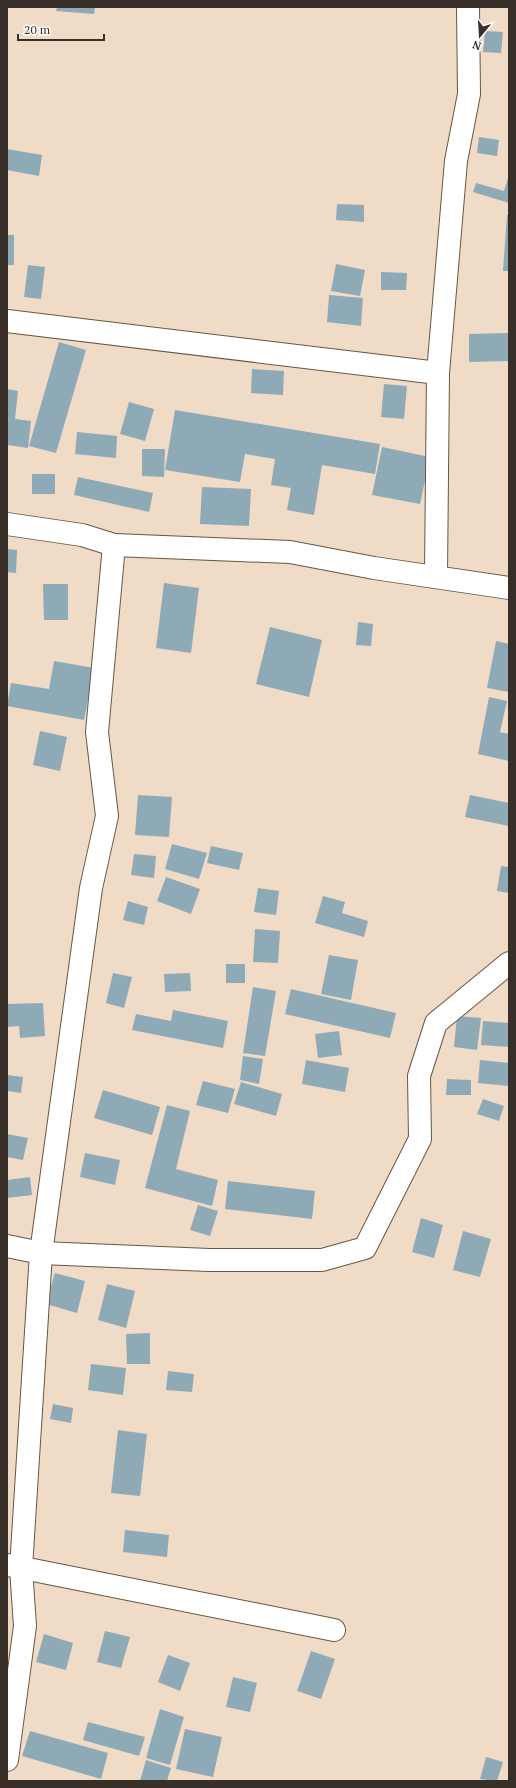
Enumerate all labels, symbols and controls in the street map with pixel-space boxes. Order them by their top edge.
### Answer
scale bar [18,16,104,42]
north arrow [460,16,500,56]
text: 20 m [24,22,51,37]
text: N [470,37,483,53]

